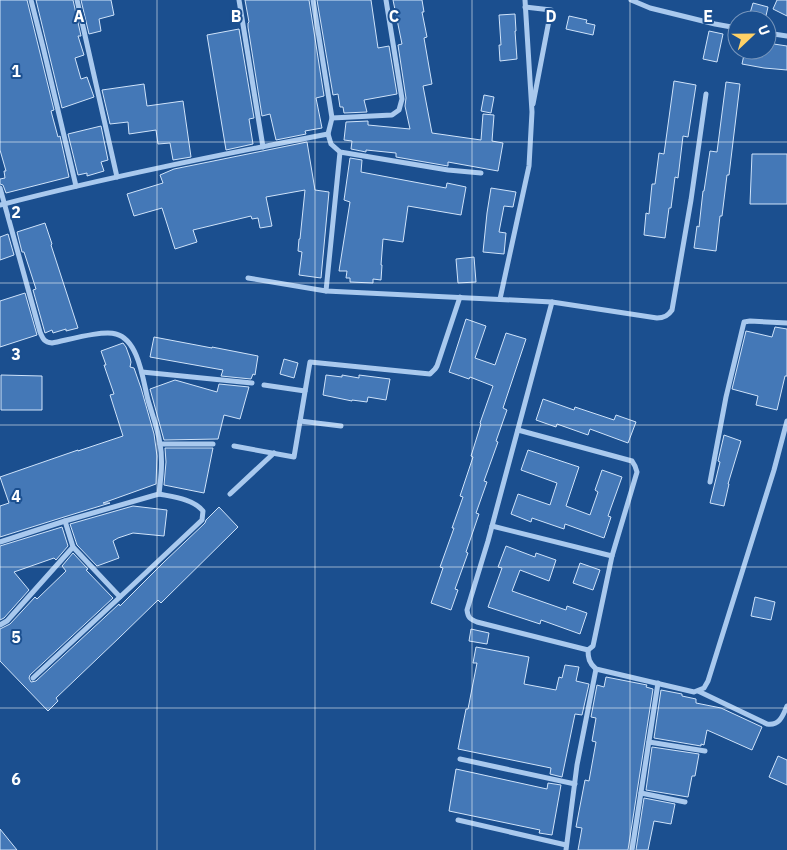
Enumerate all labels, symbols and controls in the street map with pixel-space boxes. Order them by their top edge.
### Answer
text: A [74,6,85,26]
text: B [231,6,242,26]
text: C [389,6,399,26]
text: D [545,6,557,26]
text: E [703,6,713,26]
north arrow [727,10,777,60]
text: U [754,22,774,38]
text: 1 [11,61,21,81]
text: 2 [11,202,21,222]
text: 3 [11,344,21,364]
text: 4 [11,486,21,506]
text: 5 [11,627,21,647]
text: 6 [11,769,21,789]

